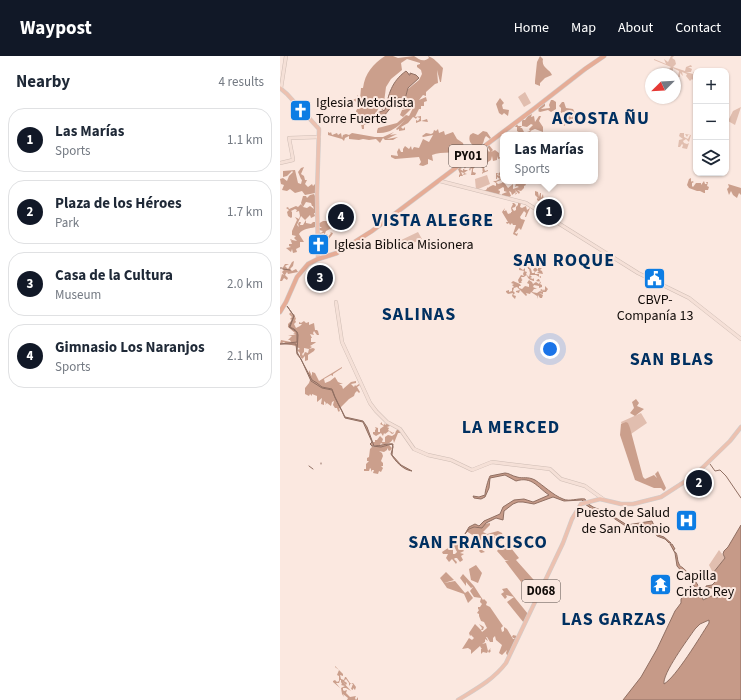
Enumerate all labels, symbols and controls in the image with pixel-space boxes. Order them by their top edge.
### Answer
text: Waypost [20,15,92,42]
text: Home [514,18,549,38]
text: Map [571,18,596,38]
text: About [618,18,653,38]
text: Contact [675,18,721,38]
north arrow [645,68,681,104]
map controls [693,68,729,176]
button: + [693,68,729,104]
text: Nearby [16,70,70,94]
text: 4 results [219,73,264,91]
place label: Iglesia Metodista Torre Fuerte [316,93,414,129]
church icon: Iglesia Metodista Torre Fuerte [288,98,314,124]
button: − [693,104,729,140]
district label: ACOSTA ÑU [551,106,650,131]
text: Las Marías [55,121,124,142]
text: 1 [27,131,33,149]
text: 1.1 km [227,131,263,149]
popup [500,132,598,184]
text: Las Marías [514,139,584,160]
button: layers [693,140,729,176]
text: Sports [55,142,90,160]
road number: PY01 [449,145,487,167]
text: Sports [514,160,550,178]
text: Plaza de los Héroes [55,193,182,214]
pin: 1 [536,197,562,227]
pin: 4 [328,202,354,232]
text: 2 [27,203,33,221]
text: 1.7 km [227,203,263,221]
district label: VISTA ALEGRE [371,208,494,233]
text: Park [55,214,79,232]
church icon: Iglesia Biblica Misionera [306,232,332,258]
place label: Iglesia Biblica Misionera [334,235,474,255]
district label: SAN ROQUE [513,248,615,273]
pin: 3 [307,263,333,293]
text: Casa de la Cultura [55,265,173,286]
public building icon: CBVP- Companía 13 [642,265,668,291]
text: 3 [27,275,33,293]
text: 2.0 km [227,275,263,293]
text: Museum [55,286,101,304]
place label: CBVP- Companía 13 [617,290,693,326]
district label: SALINAS [382,302,456,327]
text: Gimnasio Los Naranjos [55,337,205,358]
your location [540,339,560,359]
text: 4 [27,347,33,365]
text: 2.1 km [227,347,263,365]
district label: SAN BLAS [630,347,714,372]
text: Sports [55,358,90,376]
district label: LA MERCED [462,415,560,440]
pin: 2 [686,468,712,498]
place label: Puesto de Salud de San Antonio [576,503,670,539]
hospital icon: Puesto de Salud de San Antonio [673,508,699,534]
district label: SAN FRANCISCO [408,530,548,555]
place label: Capilla Cristo Rey [676,566,735,602]
temple icon: Capilla Cristo Rey [647,571,673,597]
road number: D068 [522,580,560,602]
district label: LAS GARZAS [561,607,667,632]

